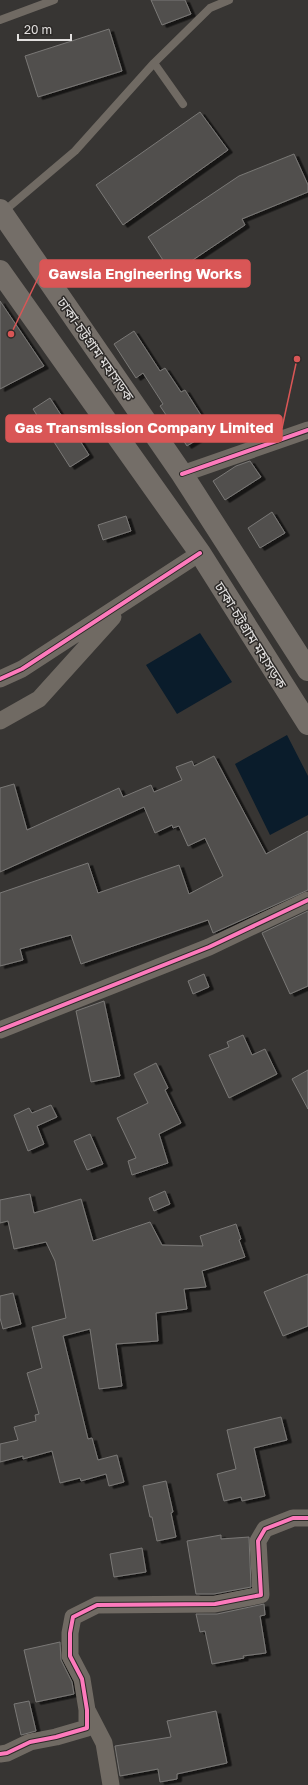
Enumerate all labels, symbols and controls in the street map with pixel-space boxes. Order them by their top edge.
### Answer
scale bar [18,16,71,42]
text: 20 m [24,22,52,37]
callout: Gawsia Engineering Works [40,260,250,287]
text: Gawsia Engineering Works [48,264,242,282]
street label: ঢাকা-চট্টগ্রাম মহাসড়ক [53,293,138,405]
callout: Gas Transmission Company Limited [6,415,282,442]
text: Gas Transmission Company Limited [14,418,274,436]
street label: ঢাকা-চট্টগ্রাম মহাসড়ক [211,578,291,692]

